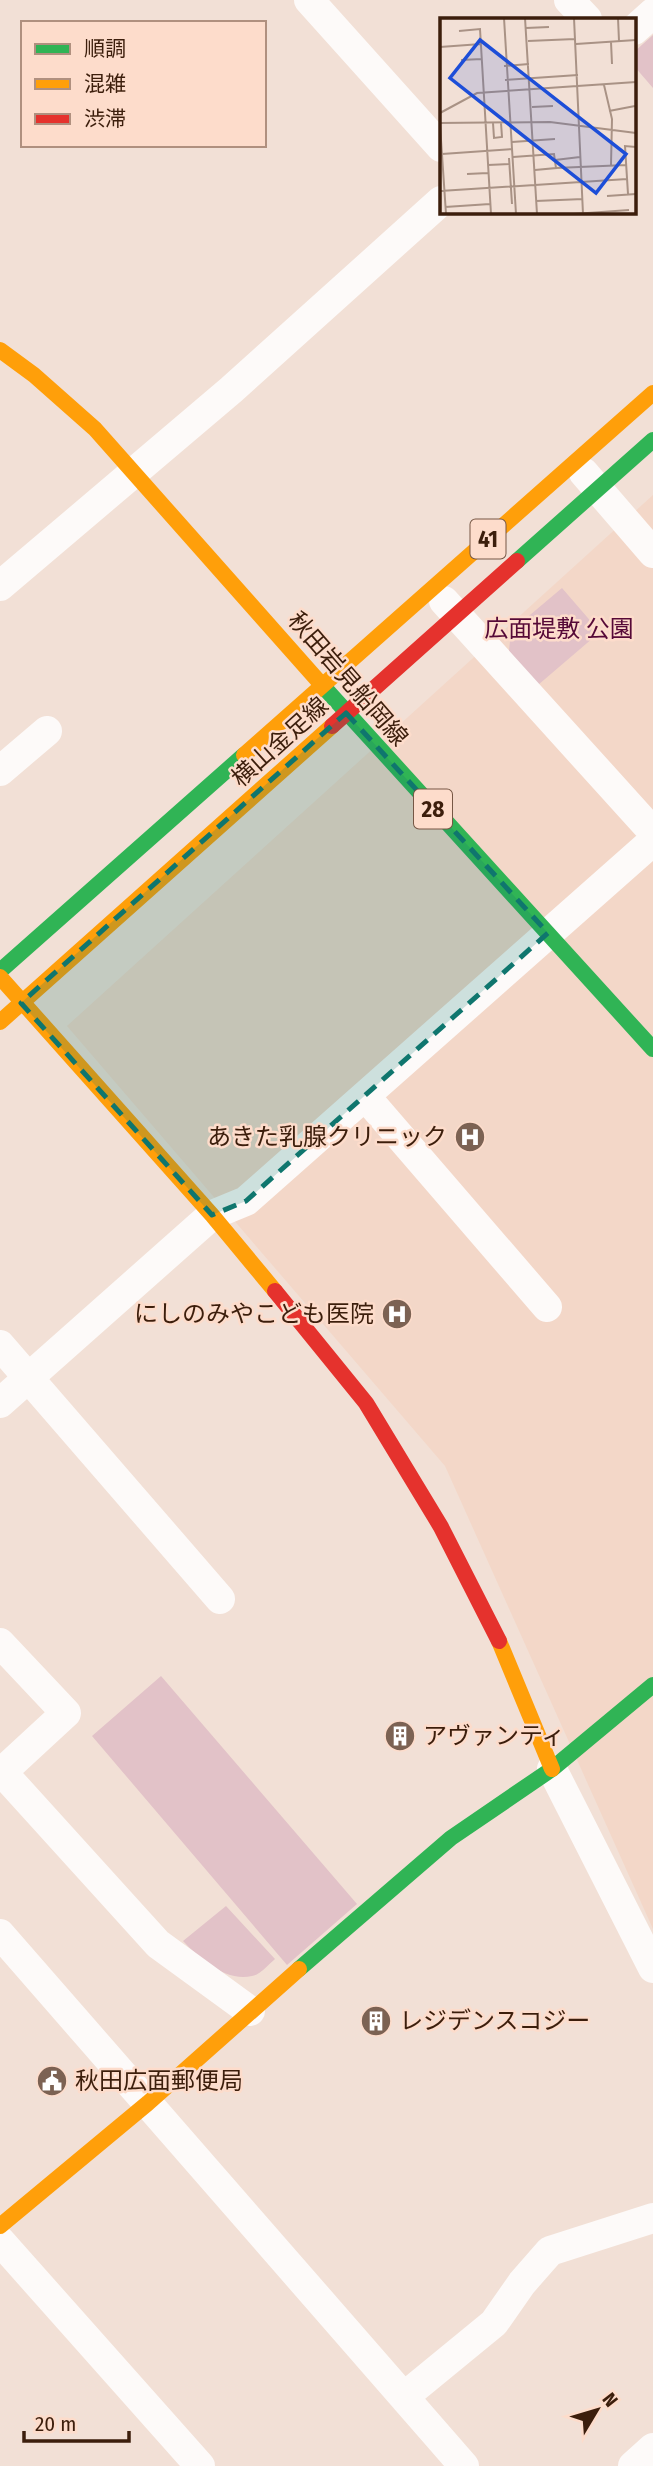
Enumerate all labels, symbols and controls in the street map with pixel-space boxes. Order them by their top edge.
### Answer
inset map [440,18,636,214]
legend [21,21,266,147]
text: 順調 [84,36,126,62]
text: 混雑 [84,71,126,97]
text: 渋滞 [84,106,126,132]
road number: 41 [470,520,505,558]
street label: 秋田岩見船岡線 [282,606,414,752]
park label: 広面堤敷 公園 [484,615,634,643]
street label: 横山金足線 [226,691,334,793]
road number: 28 [414,790,452,828]
hospital icon: あきた乳腺クリニック [453,1120,487,1154]
place label: あきた乳腺クリニック [207,1123,447,1151]
hospital icon: にしのみやこども医院 [380,1297,414,1331]
place label: にしのみやこども医院 [134,1300,374,1328]
building icon: アヴァンティ [383,1719,417,1753]
place label: アヴァンティ [423,1722,566,1750]
building icon: レジデンスコジー [359,2004,393,2038]
place label: レジデンスコジー [399,2007,591,2035]
public building icon: 秋田広面郵便局 [35,2064,69,2098]
place label: 秋田広面郵便局 [75,2067,243,2095]
north arrow [562,2375,632,2445]
text: N [597,2388,623,2411]
scale bar [24,2400,130,2444]
text: 20 m [35,2411,76,2437]

